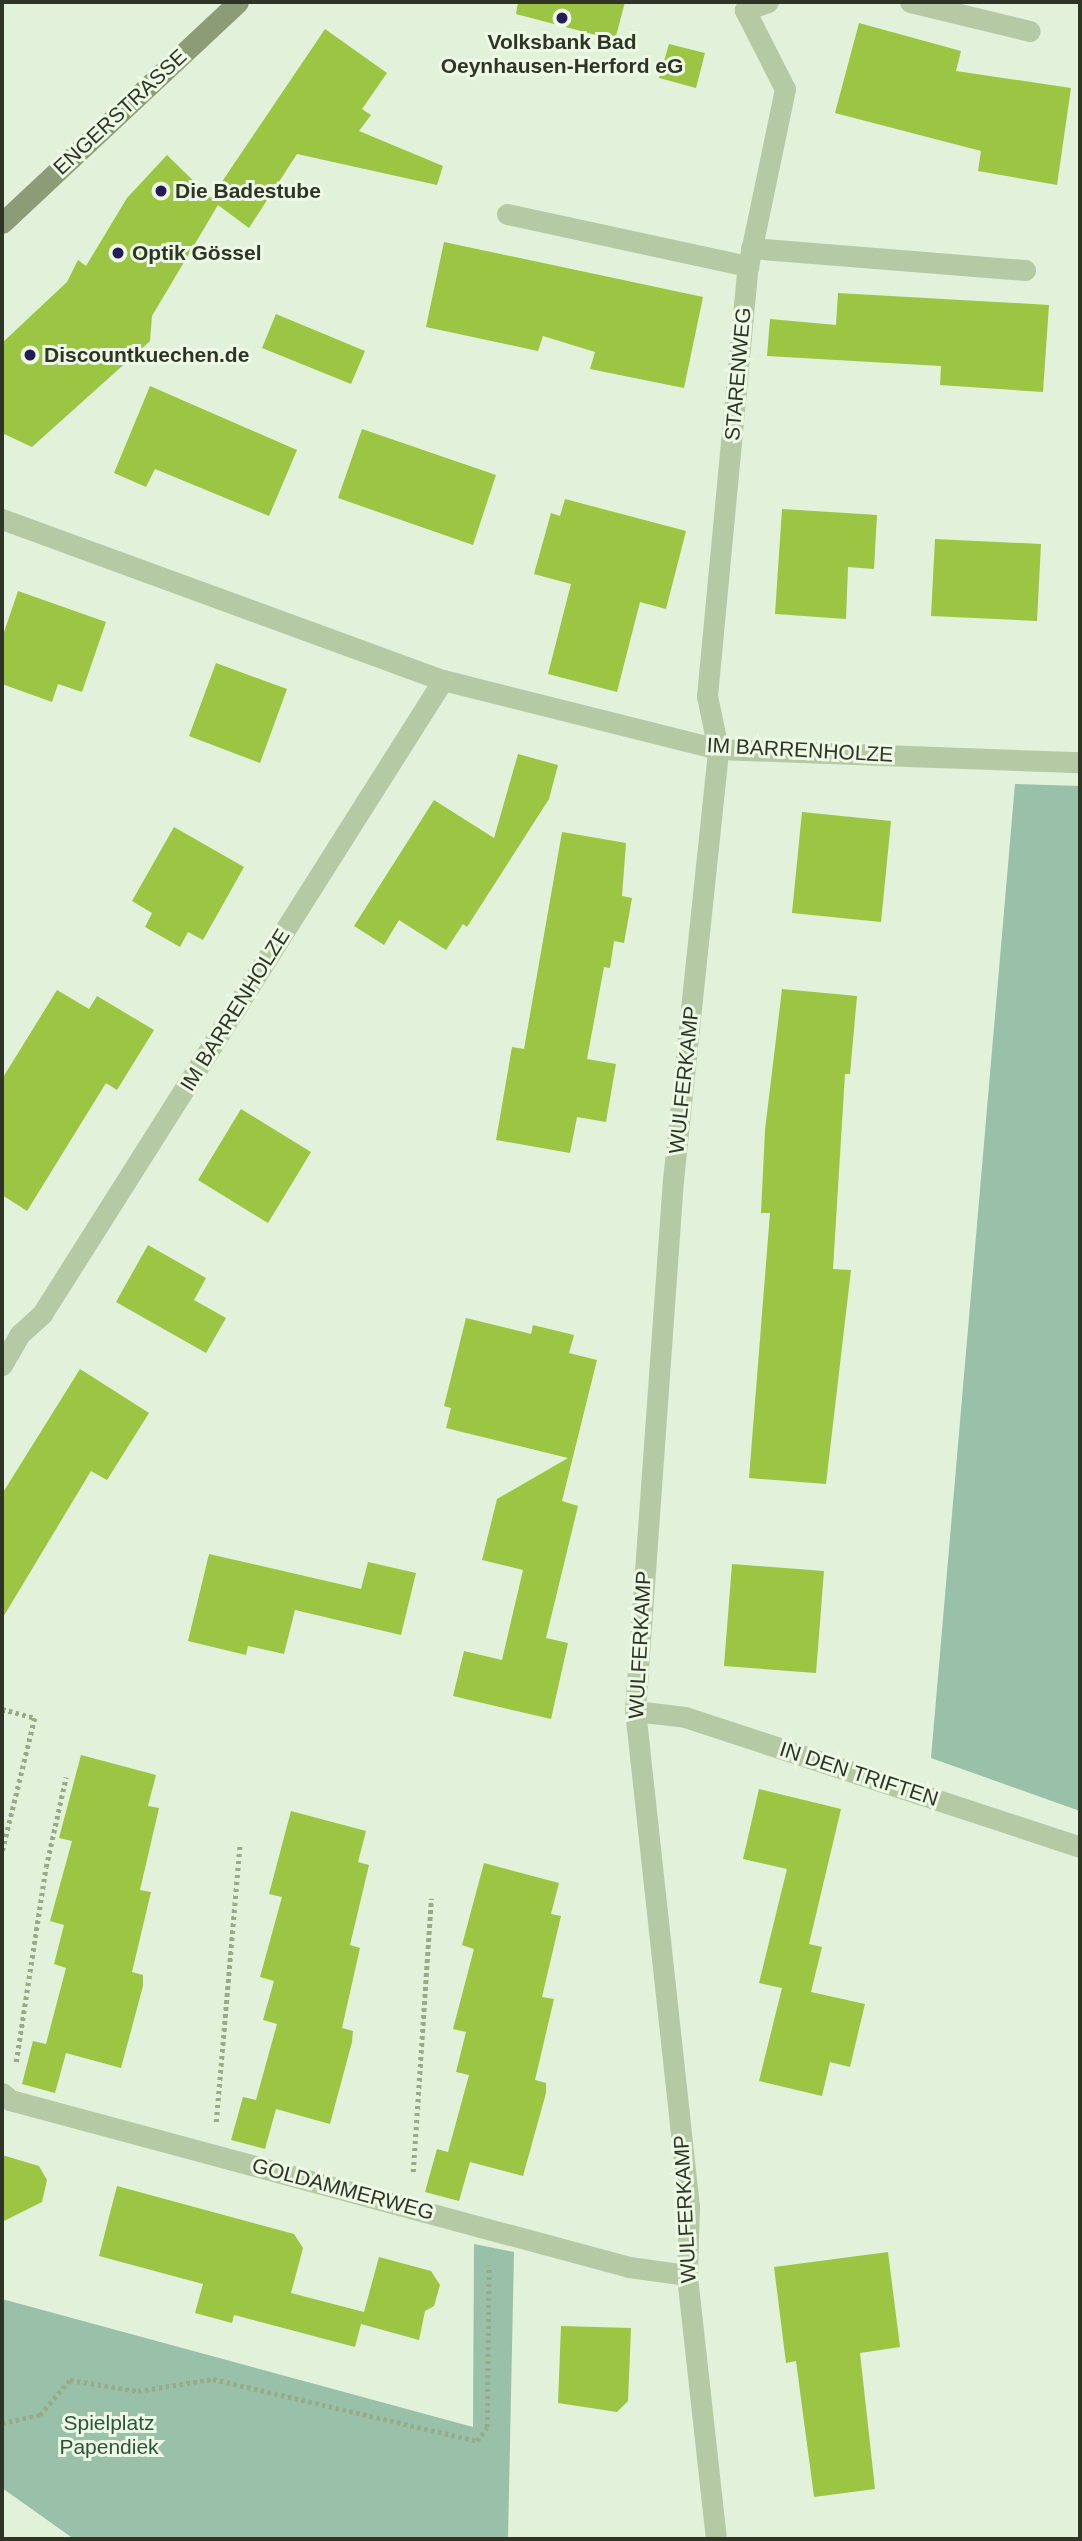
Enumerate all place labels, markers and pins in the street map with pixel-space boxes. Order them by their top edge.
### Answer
marker: Volksbank Bad Oeynhausen-Herford eG [554,10,570,26]
place label: Volksbank Bad Oeynhausen-Herford eG [441,29,683,79]
place label: Die Badestube [175,178,321,204]
marker: Die Badestube [153,183,169,199]
place label: Optik Gössel [132,240,262,266]
marker: Optik Gössel [110,245,126,261]
place label: Discountkuechen.de [44,342,249,368]
marker: Discountkuechen.de [22,347,38,363]

